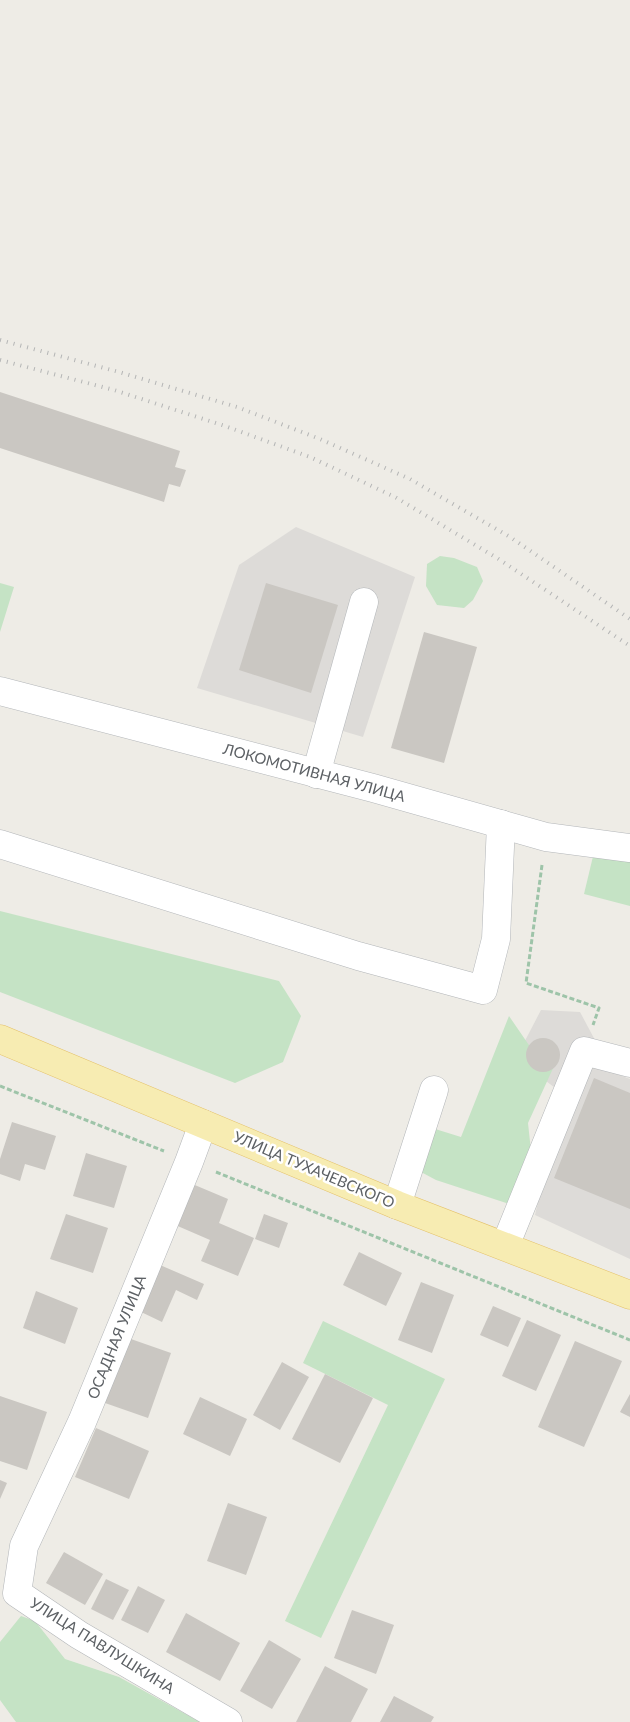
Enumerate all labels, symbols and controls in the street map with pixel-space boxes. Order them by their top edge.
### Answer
street label: ЛОКОМОТИВНАЯ УЛИЦА [220,739,408,805]
street label: УЛИЦА ТУХАЧЕВСКОГО [231,1127,398,1211]
street label: ОСАДНАЯ УЛИЦА [83,1271,150,1401]
street label: УЛИЦА ПАВЛУШКИНА [27,1593,179,1697]

